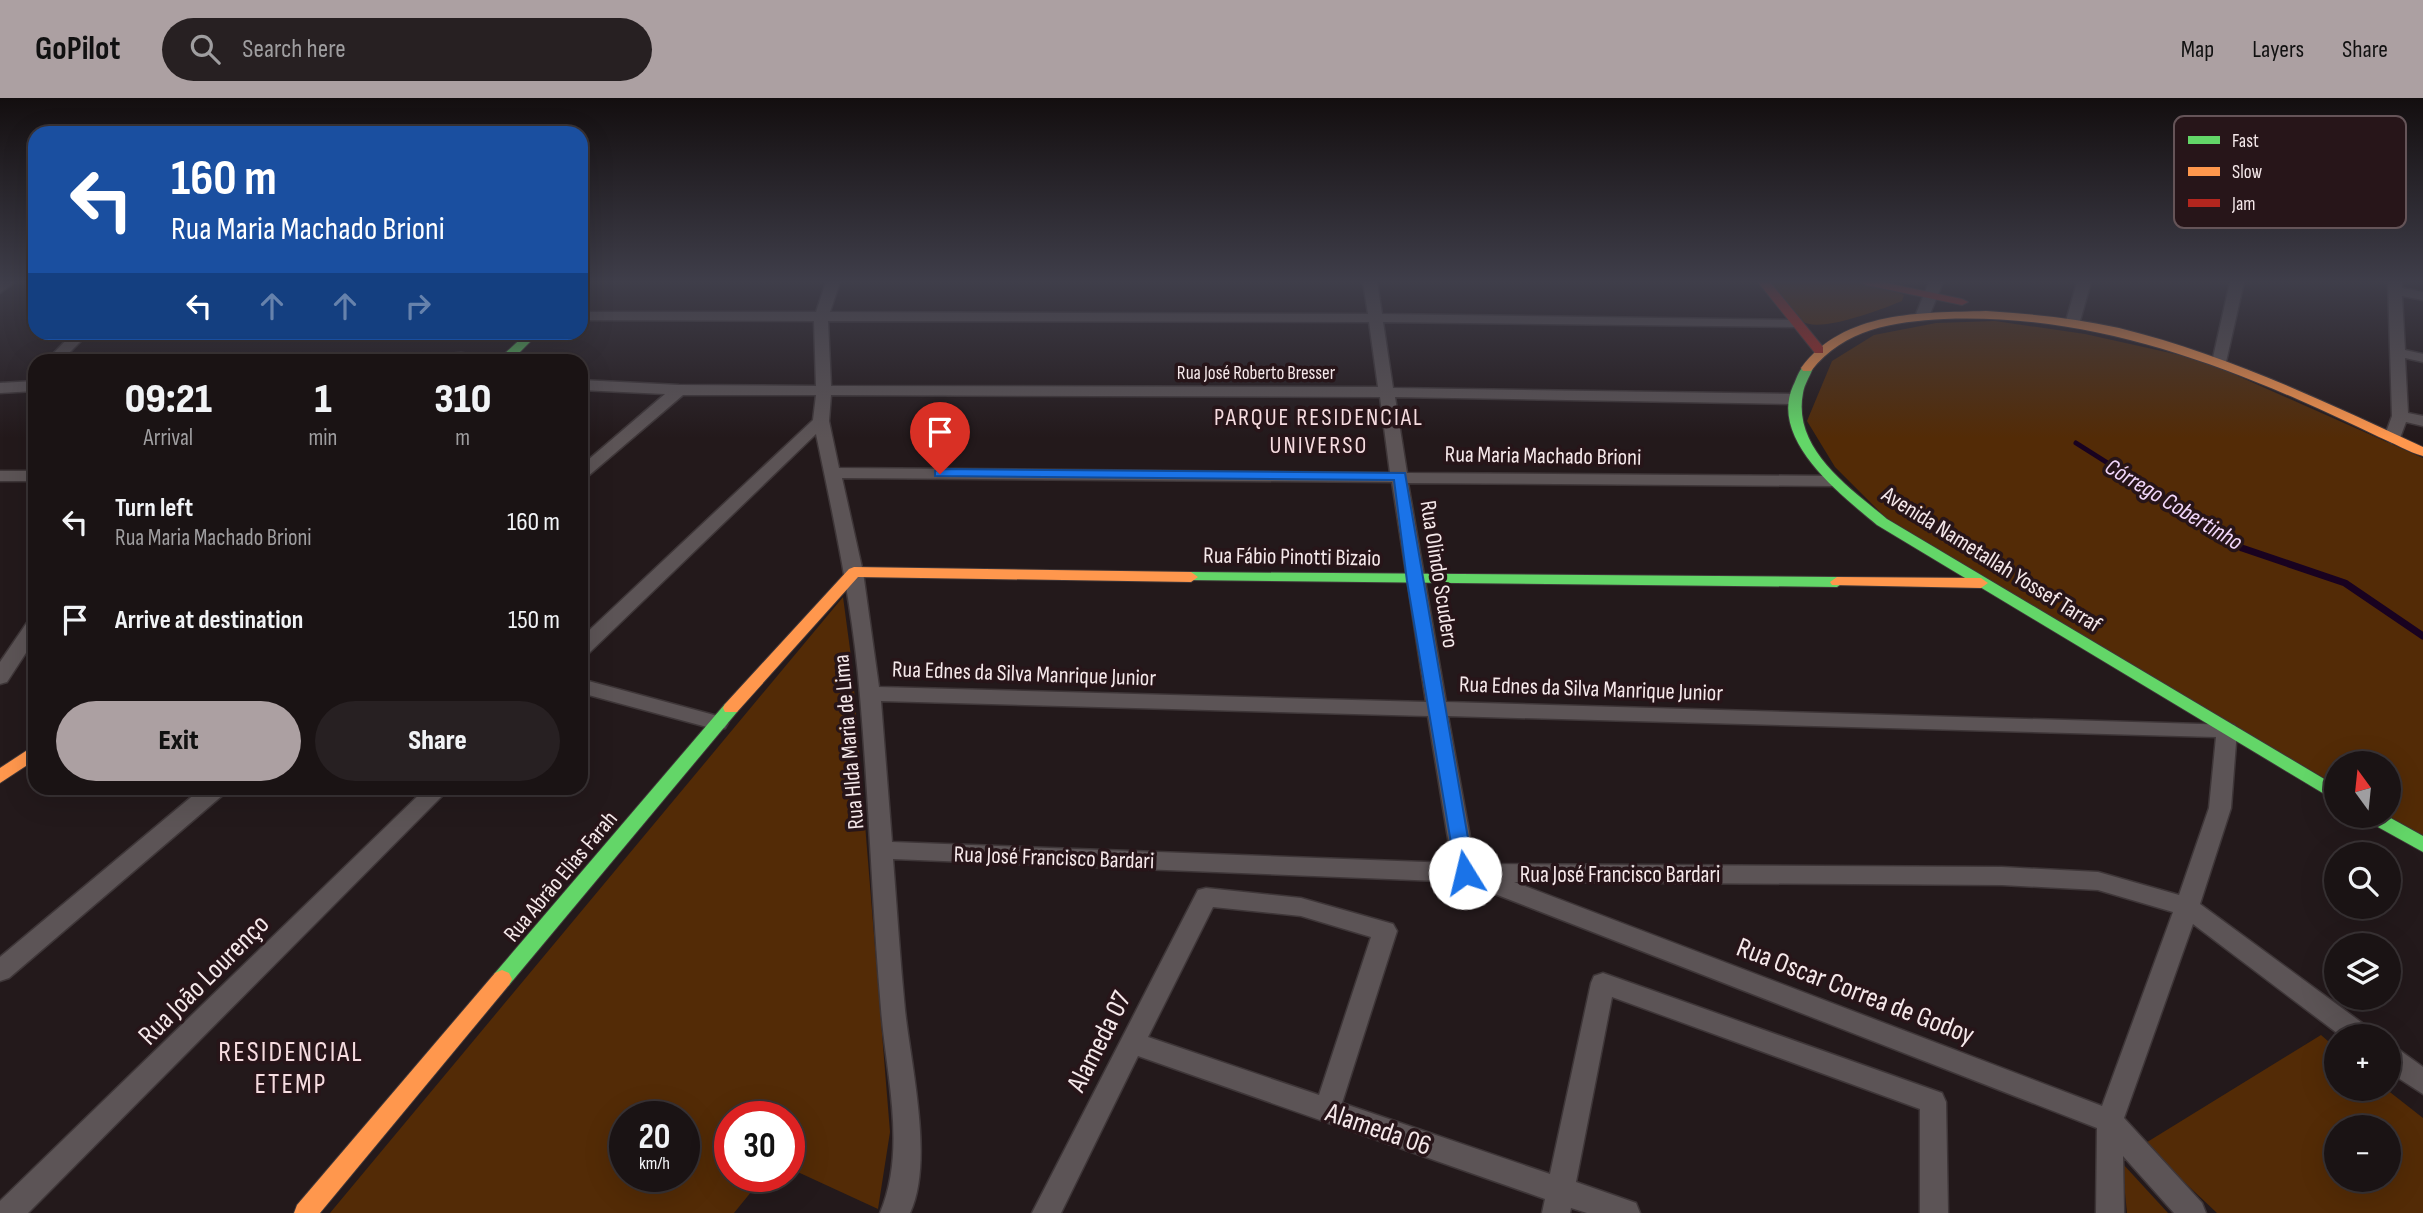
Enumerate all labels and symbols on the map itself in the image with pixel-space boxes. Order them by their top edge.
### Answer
legend [2174,116,2406,228]
text: Fast [2232,130,2259,153]
text: Slow [2232,161,2262,184]
text: Jam [2231,193,2255,216]
street label: Rua José Roberto Bresser [1177,362,1336,385]
pin [910,402,970,474]
district label: PARQUE RESIDENCIAL UNIVERSO [1214,403,1424,460]
street label: Rua Maria Machado Brioni [1444,440,1642,472]
water label: Córrego Cobertinho [2100,452,2248,557]
street label: Avenida Nametallah Yossef Tarraf [1876,480,2107,639]
street label: Rua Olindo Scudero [1414,498,1464,650]
street label: Rua Fábio Pinotti Bizaio [1203,541,1381,573]
street label: Rua Hlda Maria de Lima [827,653,871,831]
street label: Rua Ednes da Silva Manrique Junior [891,655,1157,693]
street label: Rua Ednes da Silva Manrique Junior [1458,670,1724,708]
north arrow [2324,751,2401,828]
street label: Rua Abrão Elias Farah [498,806,624,948]
position arrow [1428,836,1502,910]
street label: Rua José Francisco Bardari [953,841,1155,875]
street label: Rua José Francisco Bardari [1520,861,1720,889]
street label: Rua João Lourenço [132,908,276,1052]
street label: Rua Oscar Correa de Godoy [1732,931,1979,1052]
street label: Alameda 07 [1060,986,1139,1098]
district label: RESIDENCIAL ETEMP [218,1036,364,1101]
street label: Alameda 06 [1321,1096,1436,1163]
speed limit sign: 30 [714,1101,805,1192]

